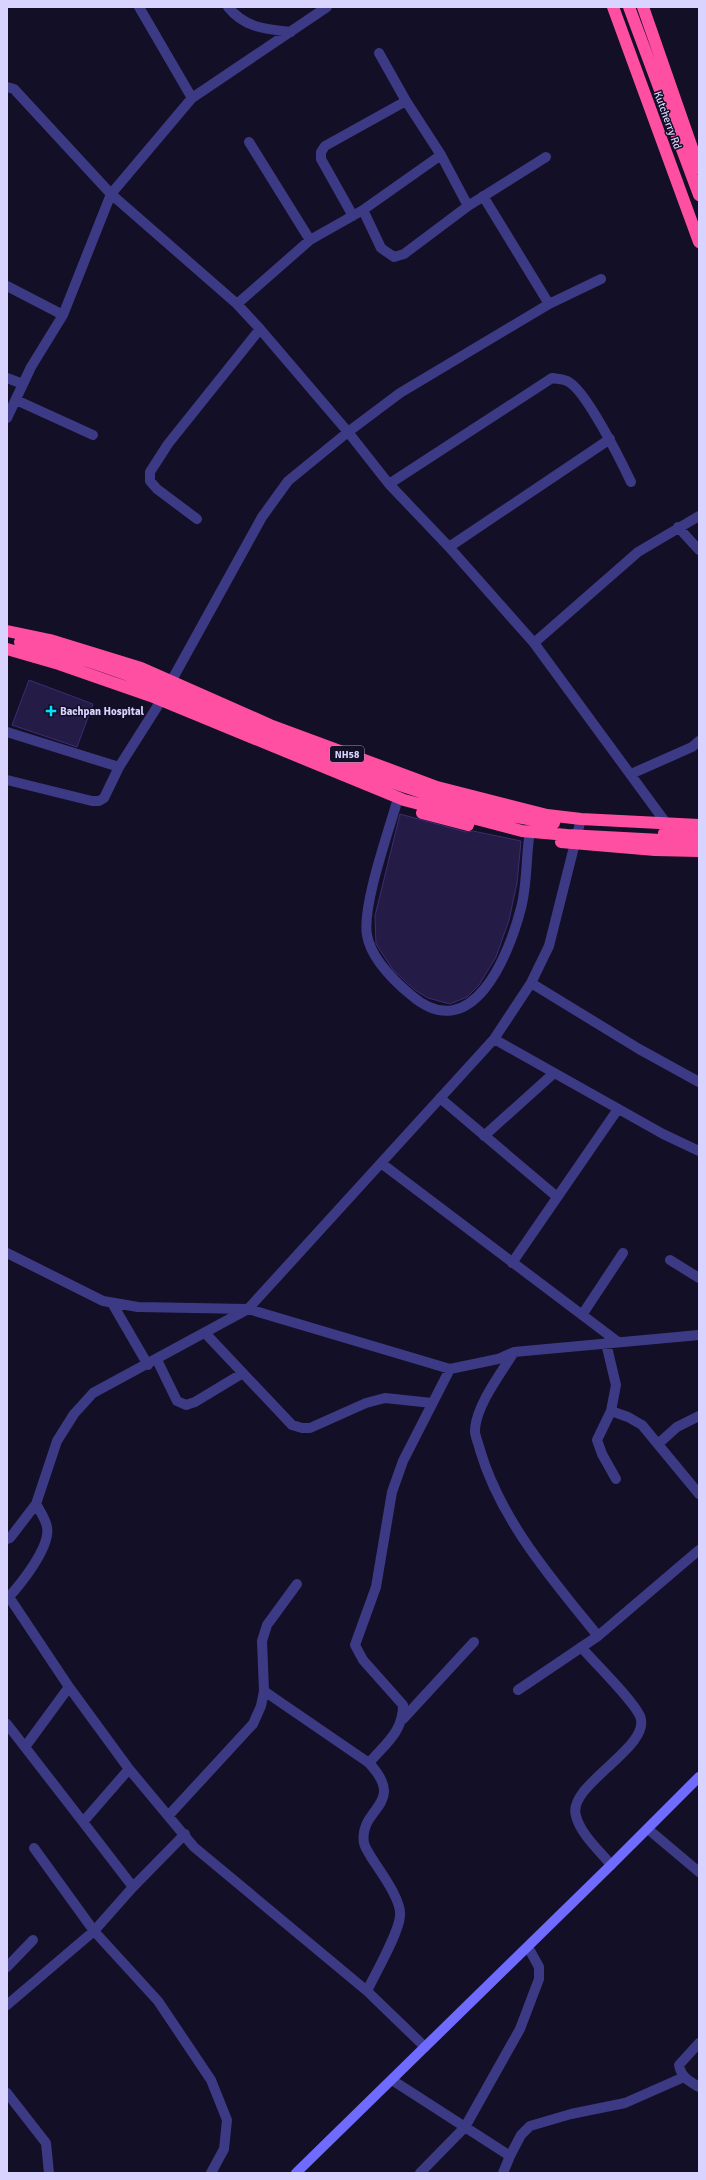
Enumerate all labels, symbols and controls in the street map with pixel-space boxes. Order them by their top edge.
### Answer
street label: Kutcherry Rd [651,89,684,151]
marker: Bachpan Hospital [45,705,57,717]
place label: Bachpan Hospital [60,705,145,718]
road number: NH58 [330,746,364,762]

